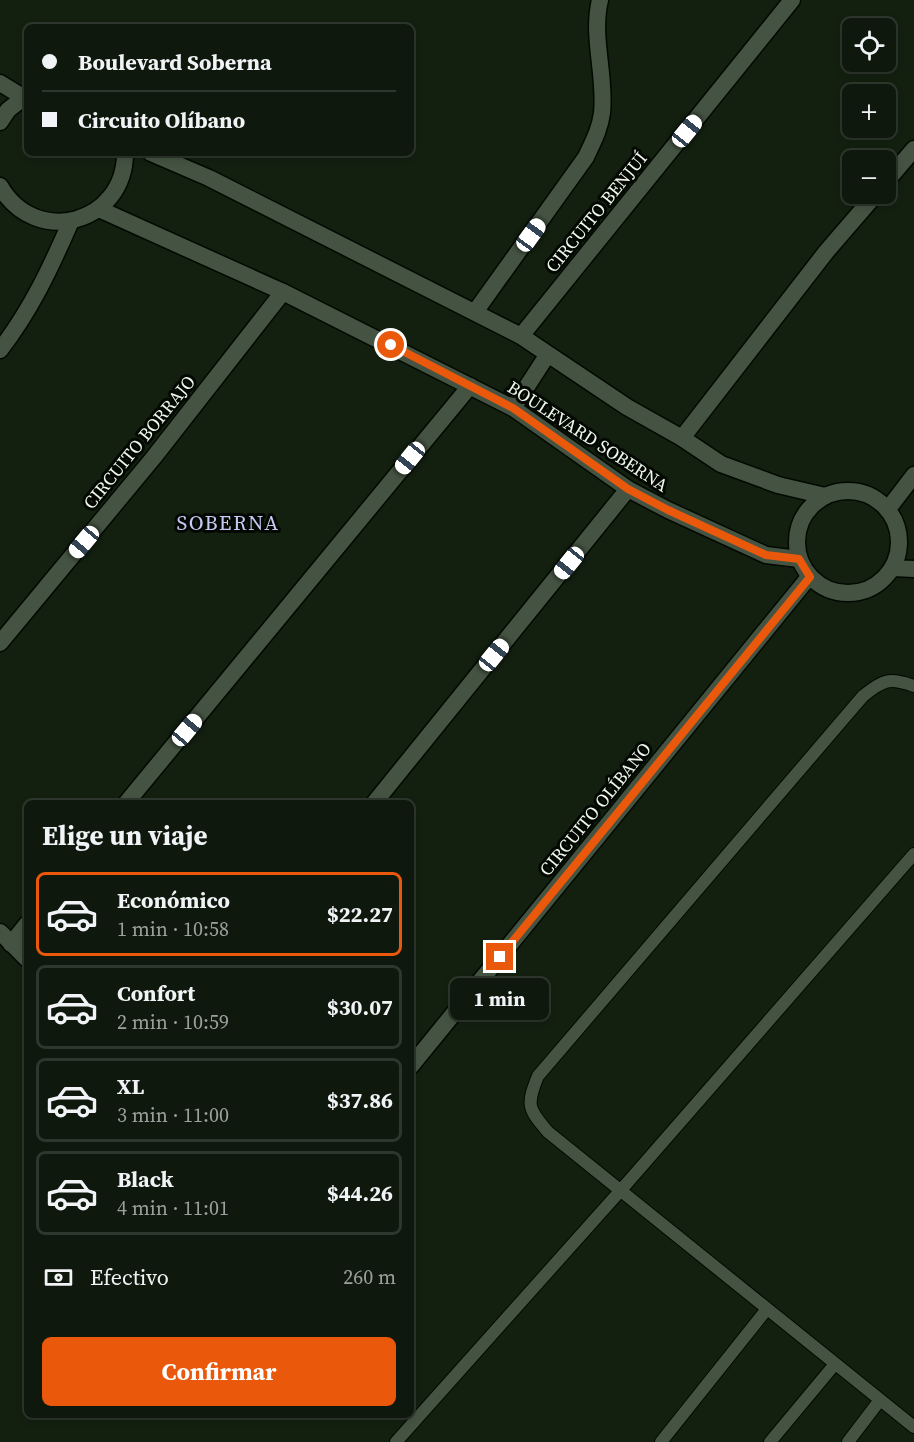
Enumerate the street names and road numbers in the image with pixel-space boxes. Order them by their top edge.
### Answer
street label: CIRCUITO BENJUÍ [539,146,653,278]
street label: CIRCUITO BORRAJO [77,370,201,514]
street label: BOULEVARD SOBERNA [503,375,673,497]
street label: CIRCUITO OLÍBANO [533,737,657,881]

